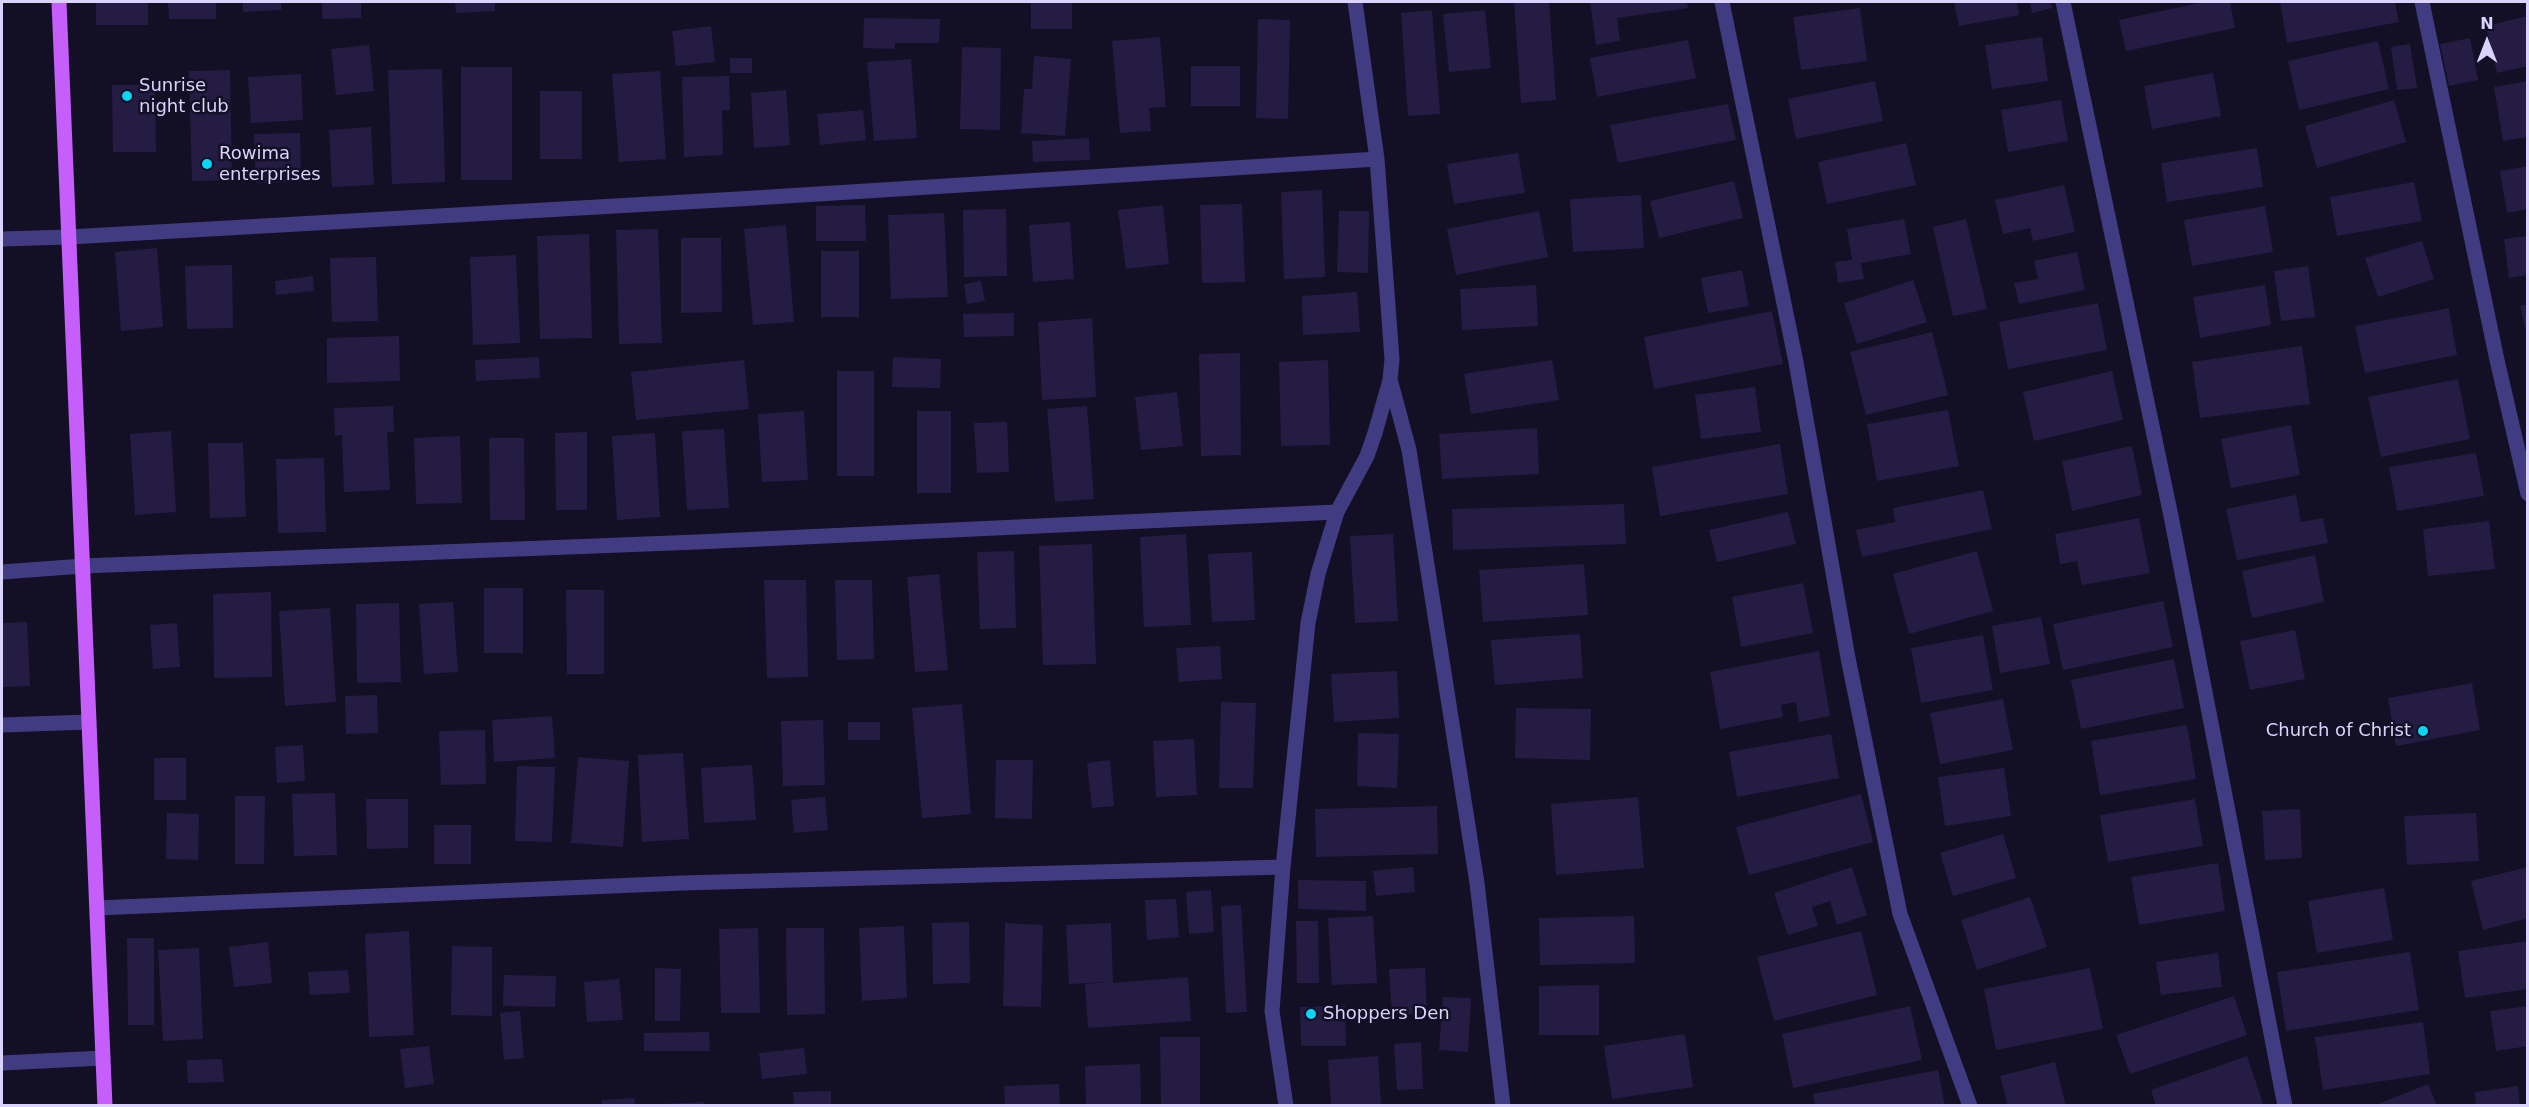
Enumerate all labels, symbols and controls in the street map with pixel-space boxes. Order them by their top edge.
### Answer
north arrow [2457,12,2517,72]
text: N [2480,14,2494,33]
place label: Sunrise night club [139,75,229,118]
marker: Sunrise night club [120,89,134,103]
place label: Rowima enterprises [219,143,321,186]
marker: Rowima enterprises [200,157,214,171]
place label: Church of Christ [2266,720,2411,742]
marker: Church of Christ [2416,724,2430,738]
place label: Shoppers Den [1323,1003,1450,1025]
marker: Shoppers Den [1304,1007,1318,1021]

